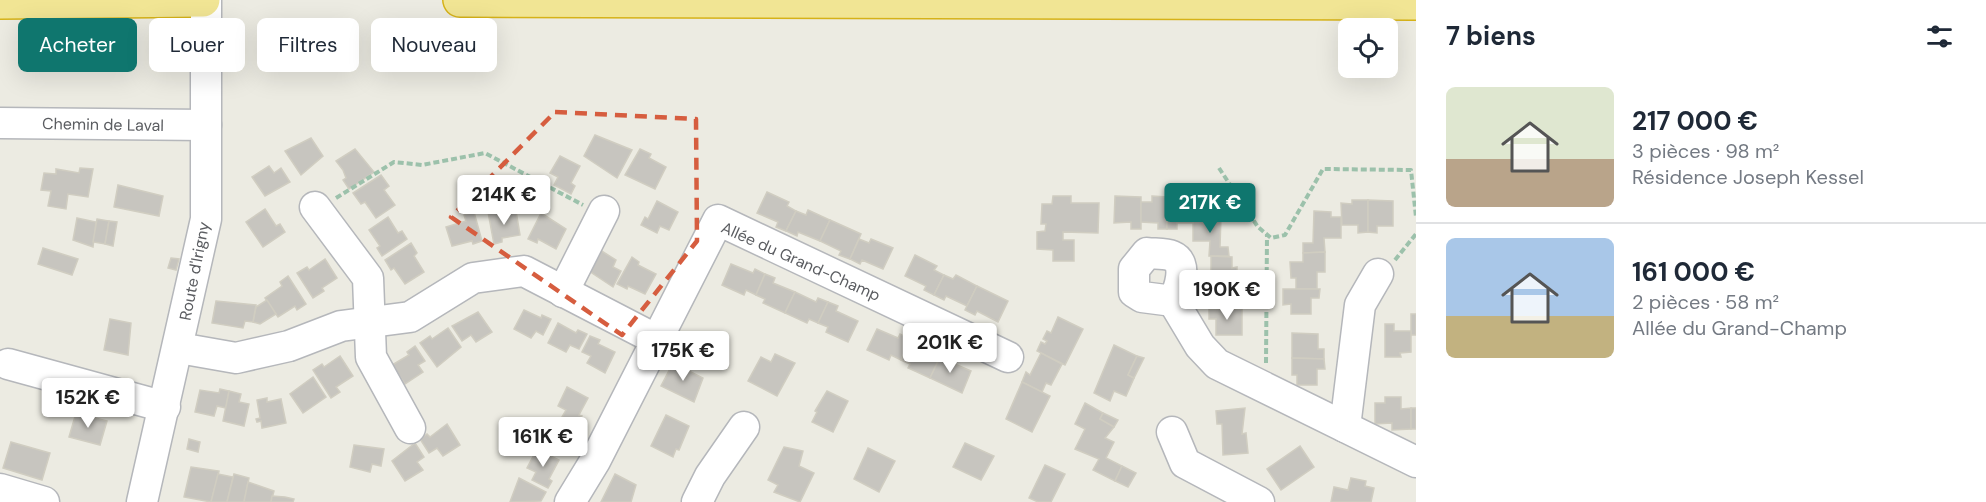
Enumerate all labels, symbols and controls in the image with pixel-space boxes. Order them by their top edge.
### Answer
chip: Acheter [18,18,137,72]
chip: Louer [149,18,245,72]
chip: Filtres [257,18,359,72]
chip: Nouveau [371,18,497,72]
map controls [1338,18,1398,78]
button: locate [1338,18,1398,78]
text: 7 biens [1446,19,1536,53]
icon: filters [1923,20,1956,53]
text: 217 000 € [1632,104,1758,138]
icon: home [1494,111,1566,183]
street label: Chemin de Laval [42,113,164,136]
text: 3 pièces · 98 m² [1632,138,1779,164]
text: Résidence Joseph Kessel [1632,164,1864,190]
pin: 214K € [455,175,553,226]
text: 214K € [471,181,537,207]
pin: 217K € [1161,183,1259,234]
text: 217K € [1178,189,1242,215]
street label: Allée du Grand-Champ [718,217,884,306]
street label: Route d'Irigny [175,220,214,322]
text: 161 000 € [1632,255,1755,289]
icon: home [1494,262,1566,334]
pin: 190K € [1178,270,1276,321]
text: 190K € [1193,276,1261,302]
text: 2 pièces · 58 m² [1632,289,1779,315]
text: Allée du Grand-Champ [1632,315,1847,341]
pin: 201K € [901,323,999,374]
text: 201K € [917,329,983,355]
pin: 175K € [634,331,732,382]
text: 175K € [651,337,715,363]
pin: 152K € [39,378,137,429]
text: 152K € [56,384,120,410]
pin: 161K € [494,417,592,468]
text: 161K € [513,423,573,449]

